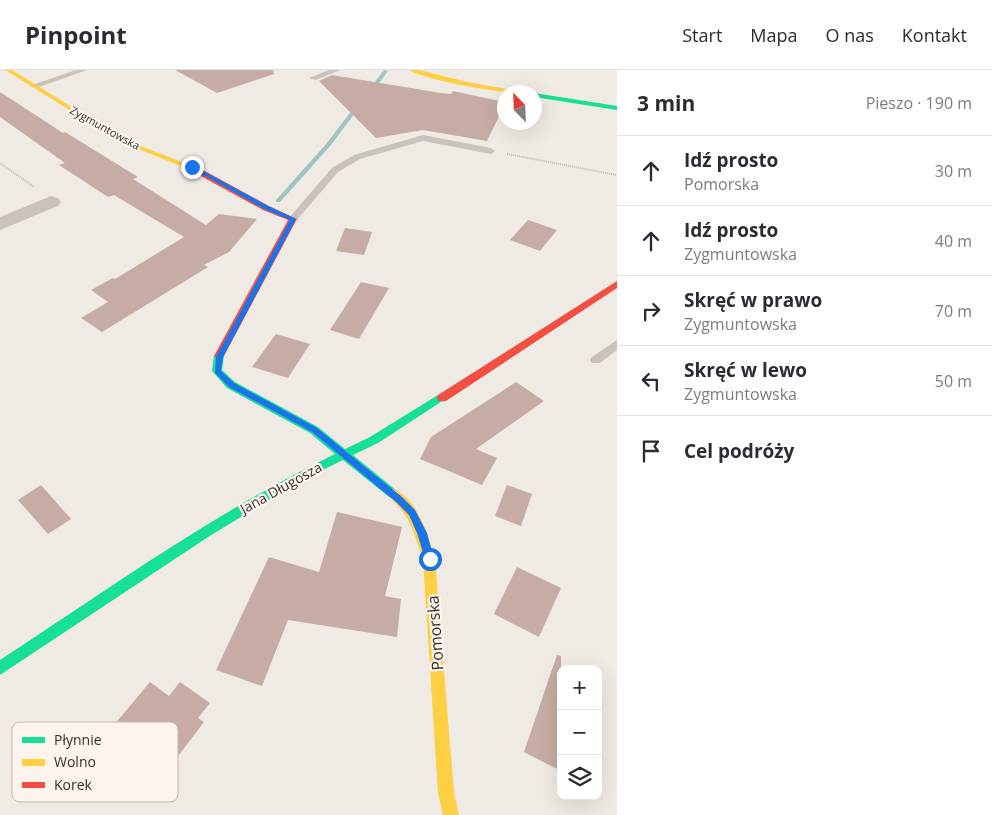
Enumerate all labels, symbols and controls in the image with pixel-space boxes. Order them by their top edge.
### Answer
text: Pinpoint [25,18,127,51]
text: Start [682,23,722,47]
text: Mapa [750,23,798,47]
text: O nas [826,23,874,47]
text: Kontakt [902,23,967,47]
north arrow [497,85,542,130]
text: 3 min [637,89,695,117]
text: Pieszo · 190 m [866,92,972,114]
street label: Zygmuntowska [68,102,143,153]
text: Idź prosto [684,147,778,173]
route end [181,156,204,179]
icon: ahead [637,157,665,185]
text: 30 m [935,160,972,182]
text: Pomorska [684,173,759,195]
text: Idź prosto [684,217,778,243]
icon: ahead [637,227,665,255]
text: 40 m [935,230,972,252]
text: Zygmuntowska [684,243,797,265]
text: Skręć w prawo [684,287,822,313]
icon: right [637,297,665,325]
text: 70 m [935,300,972,322]
text: Zygmuntowska [684,313,797,335]
text: Skręć w lewo [684,357,807,383]
icon: left [637,367,665,395]
text: 50 m [935,370,972,392]
text: Zygmuntowska [684,383,797,405]
icon: arrive [637,437,665,465]
text: Cel podróży [684,438,794,464]
street label: Jana Długosza [235,457,325,519]
route start [419,548,442,571]
street label: Pomorska [421,595,449,671]
map controls [557,665,602,800]
button: + [557,665,602,710]
button: − [557,710,602,755]
legend [12,722,178,802]
text: Płynnie [54,730,102,749]
text: Wolno [54,752,96,771]
button: layers [557,755,602,800]
text: Korek [54,775,93,794]

